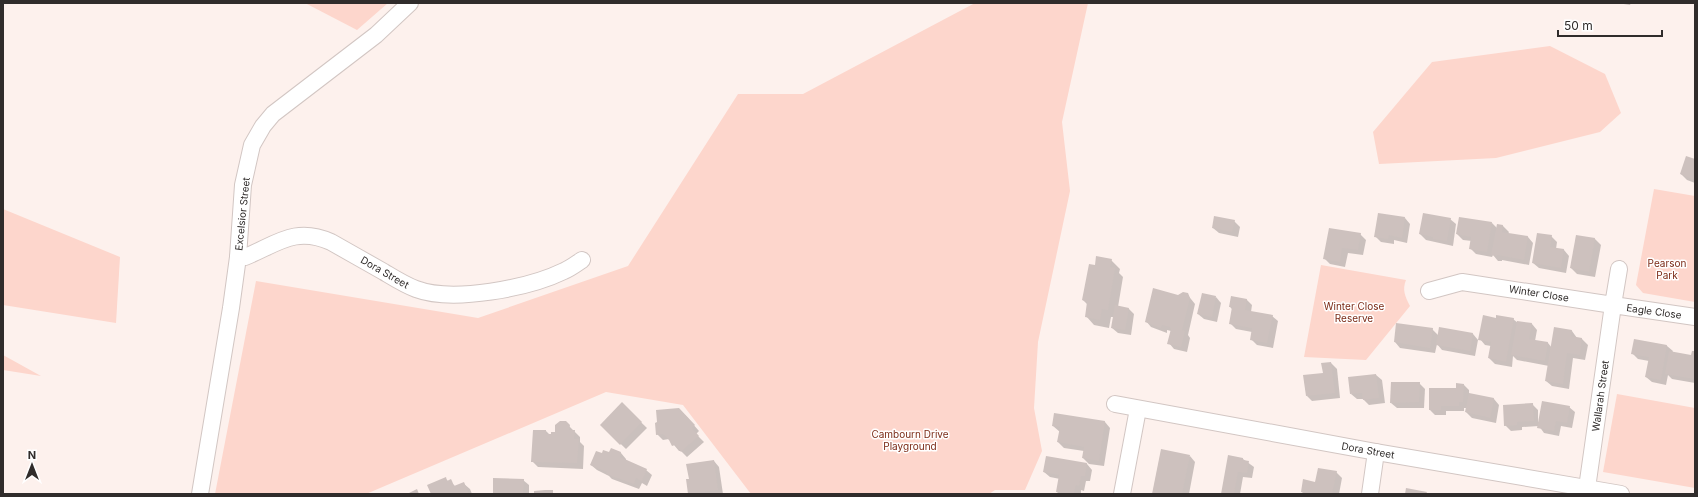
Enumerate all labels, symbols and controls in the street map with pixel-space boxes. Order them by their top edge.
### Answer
scale bar [1558,12,1662,38]
text: 50 m [1564,18,1593,33]
street label: Excelsior Street [232,176,252,251]
street label: Dora Street [359,253,412,291]
park label: Pearson Park [1648,257,1687,281]
street label: Winter Close [1508,282,1570,304]
park label: Winter Close Reserve [1324,300,1384,324]
street label: Eagle Close [1626,301,1683,321]
street label: Wallarah Street [1589,359,1611,432]
park label: Cambourn Drive Playground [871,428,949,452]
street label: Dora Street [1341,439,1396,461]
north arrow [12,445,52,485]
text: N [28,448,36,462]

